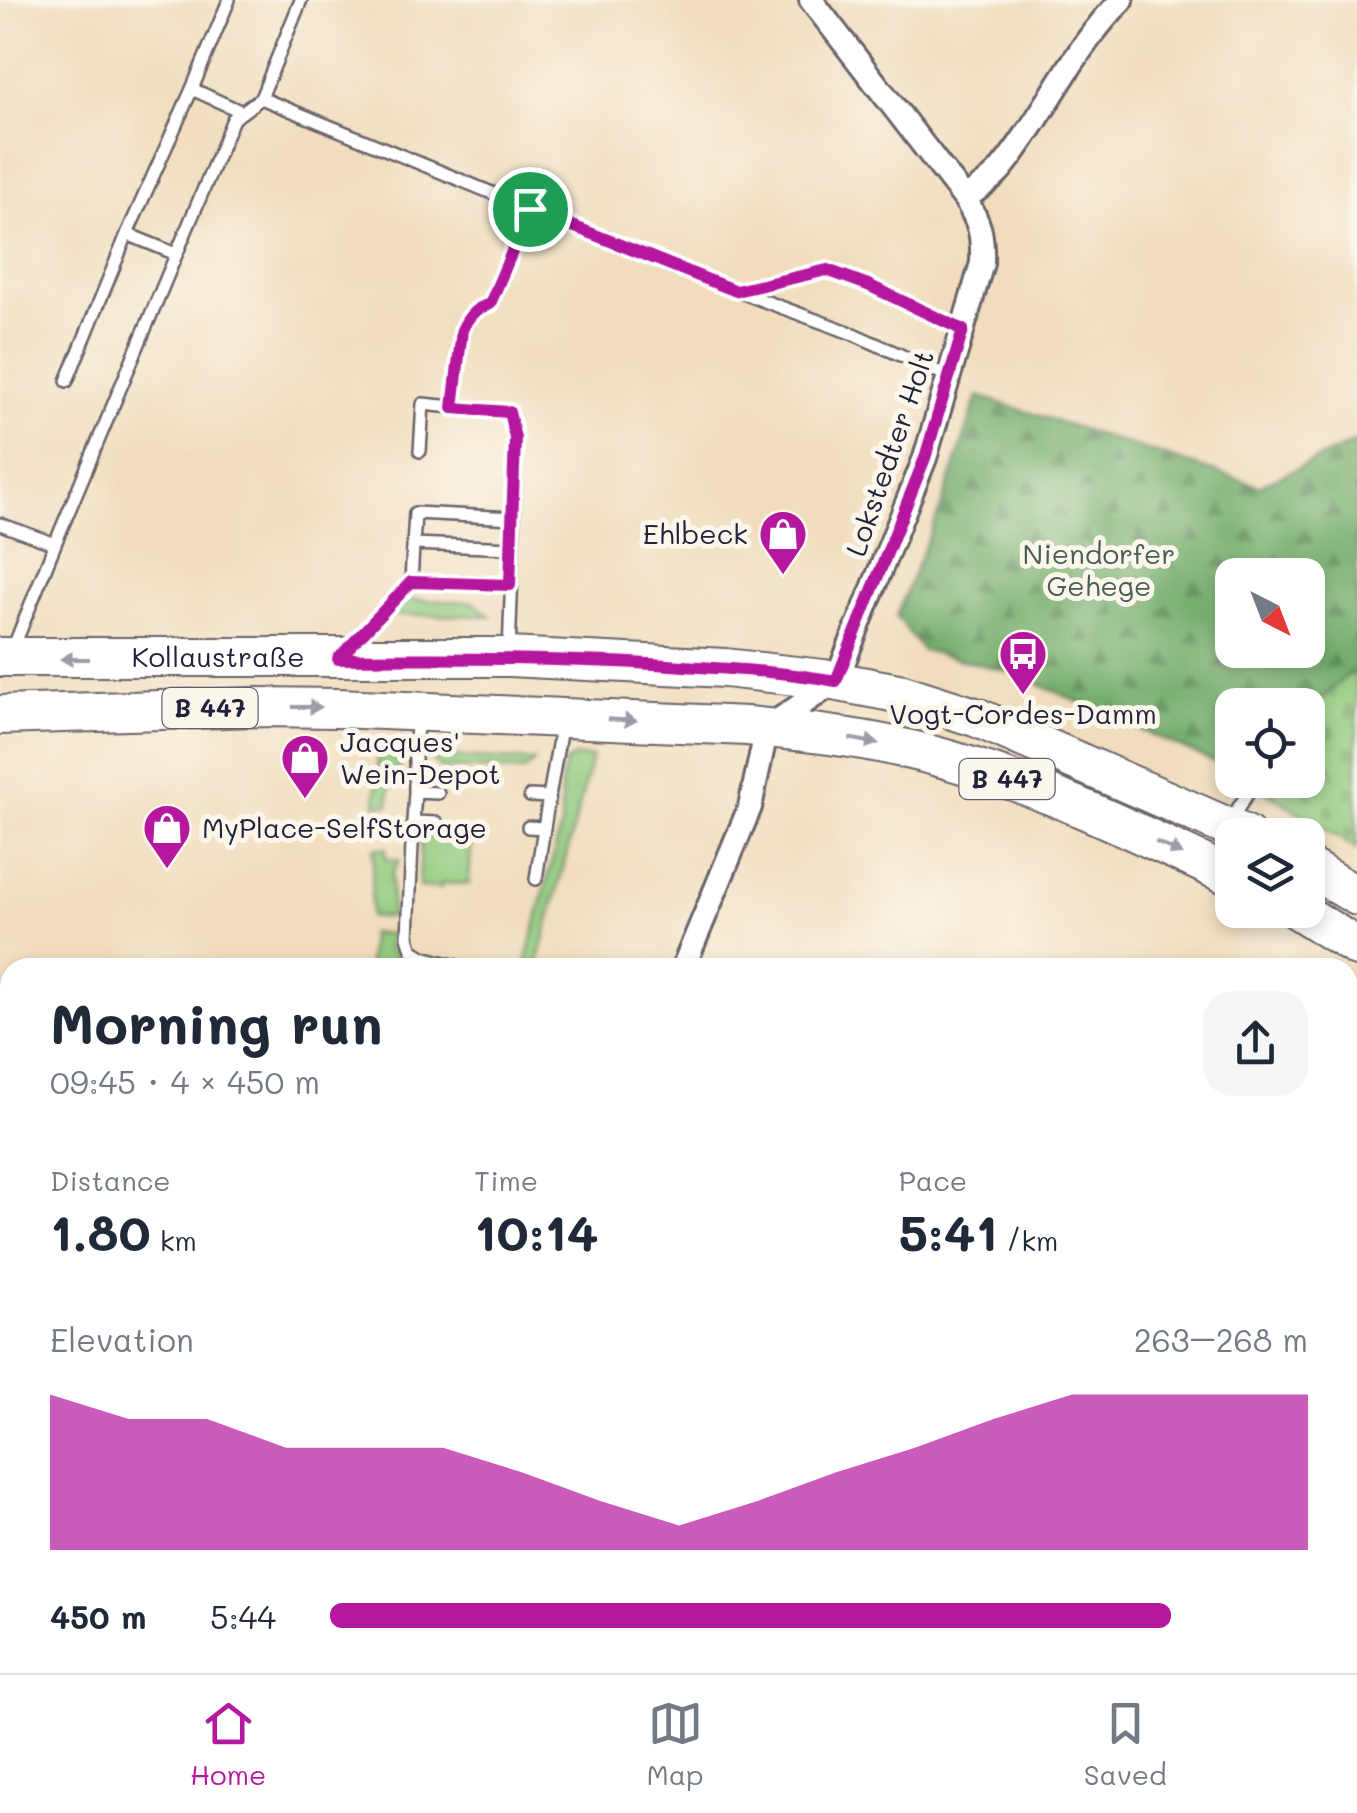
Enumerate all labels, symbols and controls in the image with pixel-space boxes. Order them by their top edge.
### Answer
pin [488,167,573,252]
icon: arrive [503,182,558,237]
street label: Lokstedter Holt [837,345,941,561]
shop icon: Ehlbeck [757,508,809,576]
place label: Ehlbeck [643,515,748,551]
park label: Niendorfer Gehege [1023,535,1175,603]
north arrow [1215,558,1325,668]
map controls [1215,558,1325,928]
bus stop icon: Vogt-Cordes-Damm [997,628,1049,696]
street label: Kollaustraße [131,638,305,674]
one-way arrow [58,651,90,667]
road number: B 447 [162,688,258,728]
button: locate [1215,688,1325,798]
place label: Vogt-Cordes-Damm [889,695,1157,731]
one-way arrow [292,699,324,715]
one-way arrow [606,712,638,728]
place label: Jacques' Wein-Depot [340,723,501,791]
shop icon: Jacques' Wein-Depot [279,732,331,800]
one-way arrow [849,733,880,749]
road number: B 447 [960,759,1054,799]
shop icon: MyPlace-SelfStorage [141,802,193,870]
place label: MyPlace-SelfStorage [202,809,487,845]
button: layers [1215,818,1325,928]
one-way arrow [1155,839,1184,856]
text: Morning run [50,986,383,1058]
button: share [1203,991,1308,1096]
text: 09:45 · 4 × 450 m [50,1060,320,1102]
text: Distance [50,1162,171,1198]
text: Time [474,1162,538,1198]
text: Pace [899,1162,967,1198]
text: 1.80 [50,1198,151,1264]
text: 10:14 [474,1198,598,1264]
text: 5:41 [899,1198,998,1264]
text: km [151,1222,197,1258]
text: /km [998,1222,1058,1258]
text: Elevation [50,1318,194,1360]
text: 263–268 m [1134,1318,1308,1360]
text: 450 m [50,1595,146,1637]
text: 5:44 [210,1595,276,1637]
tab: Home [190,1696,266,1792]
tab: Map [647,1696,704,1792]
tab: Saved [1084,1696,1167,1792]

